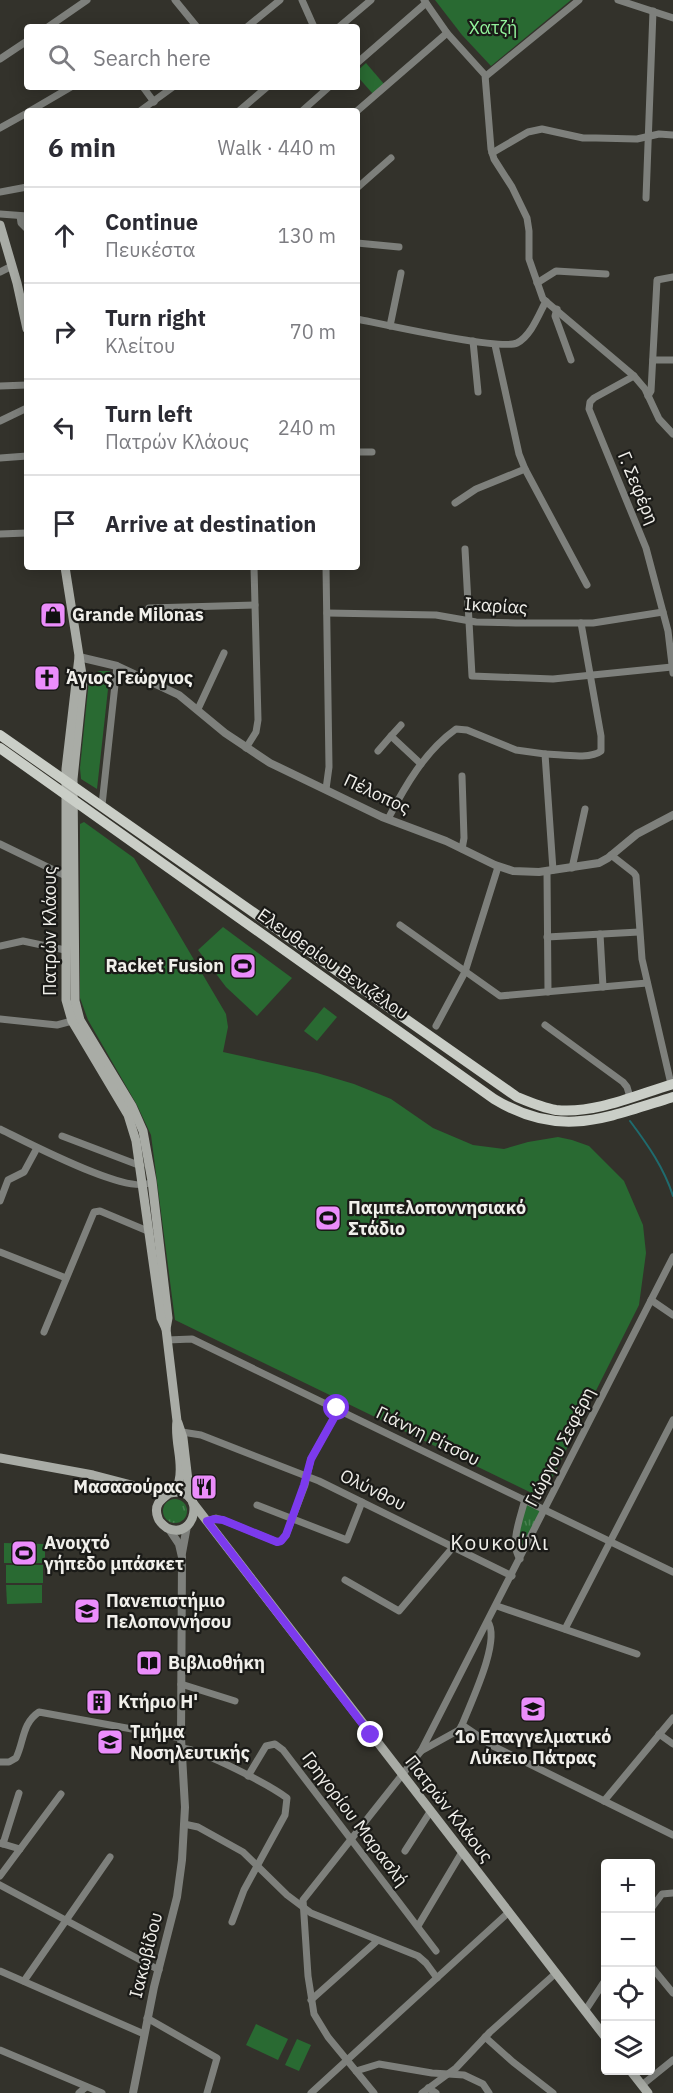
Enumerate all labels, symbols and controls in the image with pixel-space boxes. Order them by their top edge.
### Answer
park label: Χατζή [469,16,517,39]
search box [24,24,360,90]
icon: search [45,41,78,74]
text: Search here [93,43,211,72]
text: 6 min [48,130,116,164]
text: Walk · 440 m [218,134,336,161]
text: Continue [105,207,198,236]
icon: ahead [48,219,81,252]
text: 130 m [278,222,336,249]
text: Πευκέστα [105,236,195,263]
text: Turn right [105,303,206,332]
icon: right [48,315,81,348]
text: 70 m [290,318,336,345]
text: Κλείτου [105,332,175,359]
text: Turn left [105,399,193,428]
icon: left [48,411,81,444]
text: 240 m [278,414,336,441]
text: Πατρών Κλάους [105,428,249,455]
street label: Γ. Σεφέρη [613,448,664,528]
icon: arrive [48,507,81,540]
text: Arrive at destination [105,509,316,538]
street label: Ικαρίας [464,592,529,619]
shop icon: Grande Milonas [38,600,68,630]
place label: Grande Milonas [72,603,204,626]
church icon: Άγιος Γεώργιος [32,663,62,693]
place label: Άγιος Γεώργιος [66,666,193,689]
street label: Πέλοπος [340,768,414,819]
street label: Πατρών Κλάους [38,866,61,996]
street label: Ελευθερίου Βενιζέλου [253,903,413,1025]
sports icon: Racket Fusion [228,951,258,981]
place label: Racket Fusion [105,954,224,977]
place label: Παμπελοποννησιακό Στάδιο [348,1196,526,1240]
sports icon: Παμπελοποννησιακό Στάδιο [313,1203,343,1233]
street label: Γιώργου Σεφέρη [520,1383,600,1510]
route start [323,1394,349,1420]
street label: Γιάννη Ρίτσου [372,1400,484,1471]
street label: Ολύνθου [336,1464,410,1515]
restaurant icon: Μασασούρας [189,1472,219,1502]
place label: Μασασούρας [73,1475,184,1498]
district label: Κουκούλι [450,1528,550,1556]
place label: Ανοιχτό γήπεδο μπάσκετ [44,1531,184,1575]
sports icon: Ανοιχτό γήπεδο μπάσκετ [9,1538,39,1568]
place label: Πανεπιστήμιο Πελοποννήσου [106,1589,231,1633]
school or university icon: Πανεπιστήμιο Πελοποννήσου [72,1596,102,1626]
library icon: Βιβλιοθήκη [134,1648,164,1678]
place label: Βιβλιοθήκη [168,1651,265,1674]
building icon: Κτήριο Η' [84,1687,114,1717]
place label: Κτήριο Η' [118,1690,198,1713]
school or university icon: 1o Επαγγελματικό Λύκειο Πάτρας [518,1694,548,1724]
place label: Τμήμα Νοσηλευτικής [130,1720,250,1764]
route end [357,1721,383,1747]
place label: 1o Επαγγελματικό Λύκειο Πάτρας [455,1725,611,1769]
school or university icon: Τμήμα Νοσηλευτικής [95,1727,125,1757]
street label: Γρηγορίου Μαρασλή [297,1747,414,1891]
street label: Πατρών Κλάους [400,1750,499,1867]
map controls [601,1859,655,2075]
button: + [601,1859,655,1913]
street label: Ιακωβίδου [124,1910,167,2000]
button: − [601,1913,655,1967]
button: locate [601,1967,655,2021]
button: layers [601,2021,655,2075]

